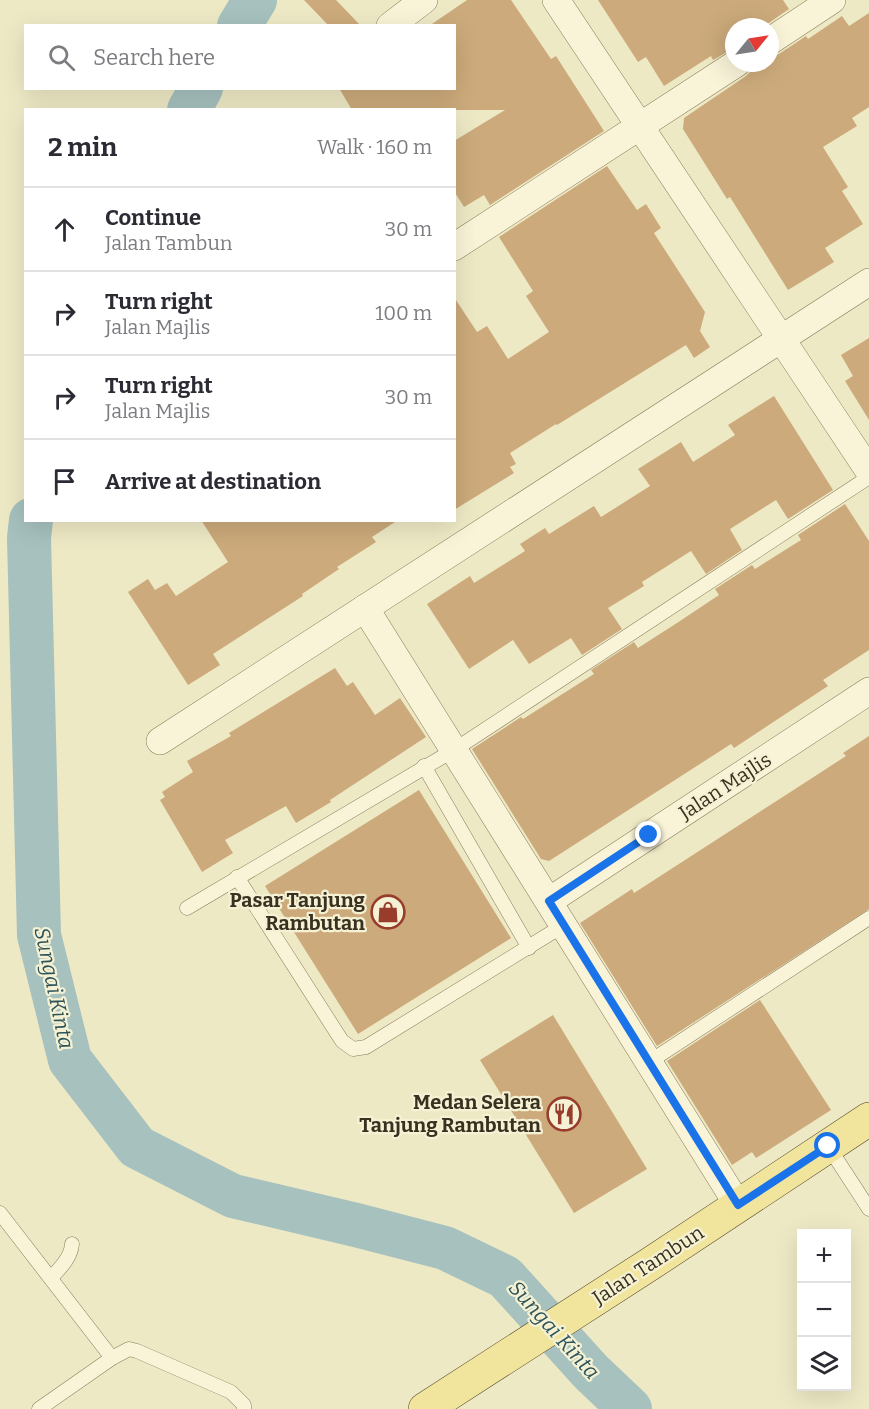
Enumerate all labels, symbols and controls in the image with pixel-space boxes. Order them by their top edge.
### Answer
north arrow [725,18,779,72]
search box [24,24,456,90]
icon: search [45,41,78,74]
text: Search here [93,44,215,71]
text: 2 min [48,132,117,163]
text: Walk · 160 m [317,135,432,159]
text: Continue [105,204,201,231]
icon: ahead [48,213,81,246]
text: 30 m [385,217,432,241]
text: Jalan Tambun [105,231,232,255]
text: Turn right [105,288,213,315]
icon: right [48,297,81,330]
text: 100 m [375,301,432,325]
text: Jalan Majlis [105,315,210,339]
text: Turn right [105,372,213,399]
icon: right [48,381,81,414]
text: 30 m [385,385,432,409]
text: Jalan Majlis [105,399,210,423]
icon: arrive [48,465,81,498]
text: Arrive at destination [105,468,321,495]
street label: Jalan Majlis [673,747,776,826]
route end [635,821,661,847]
place label: Pasar Tanjung Rambutan [230,888,366,935]
shop icon: Pasar Tanjung Rambutan [370,894,406,930]
water label: Sungai Kinta [28,925,80,1051]
place label: Medan Selera Tanjung Rambutan [359,1090,541,1137]
restaurant icon: Medan Selera Tanjung Rambutan [546,1096,582,1132]
route start [814,1132,840,1158]
street label: Jalan Tambun [587,1220,708,1310]
map controls [797,1229,851,1391]
button: + [797,1229,851,1283]
water label: Sungai Kinta [503,1275,605,1385]
button: − [797,1283,851,1337]
button: layers [797,1337,851,1391]

